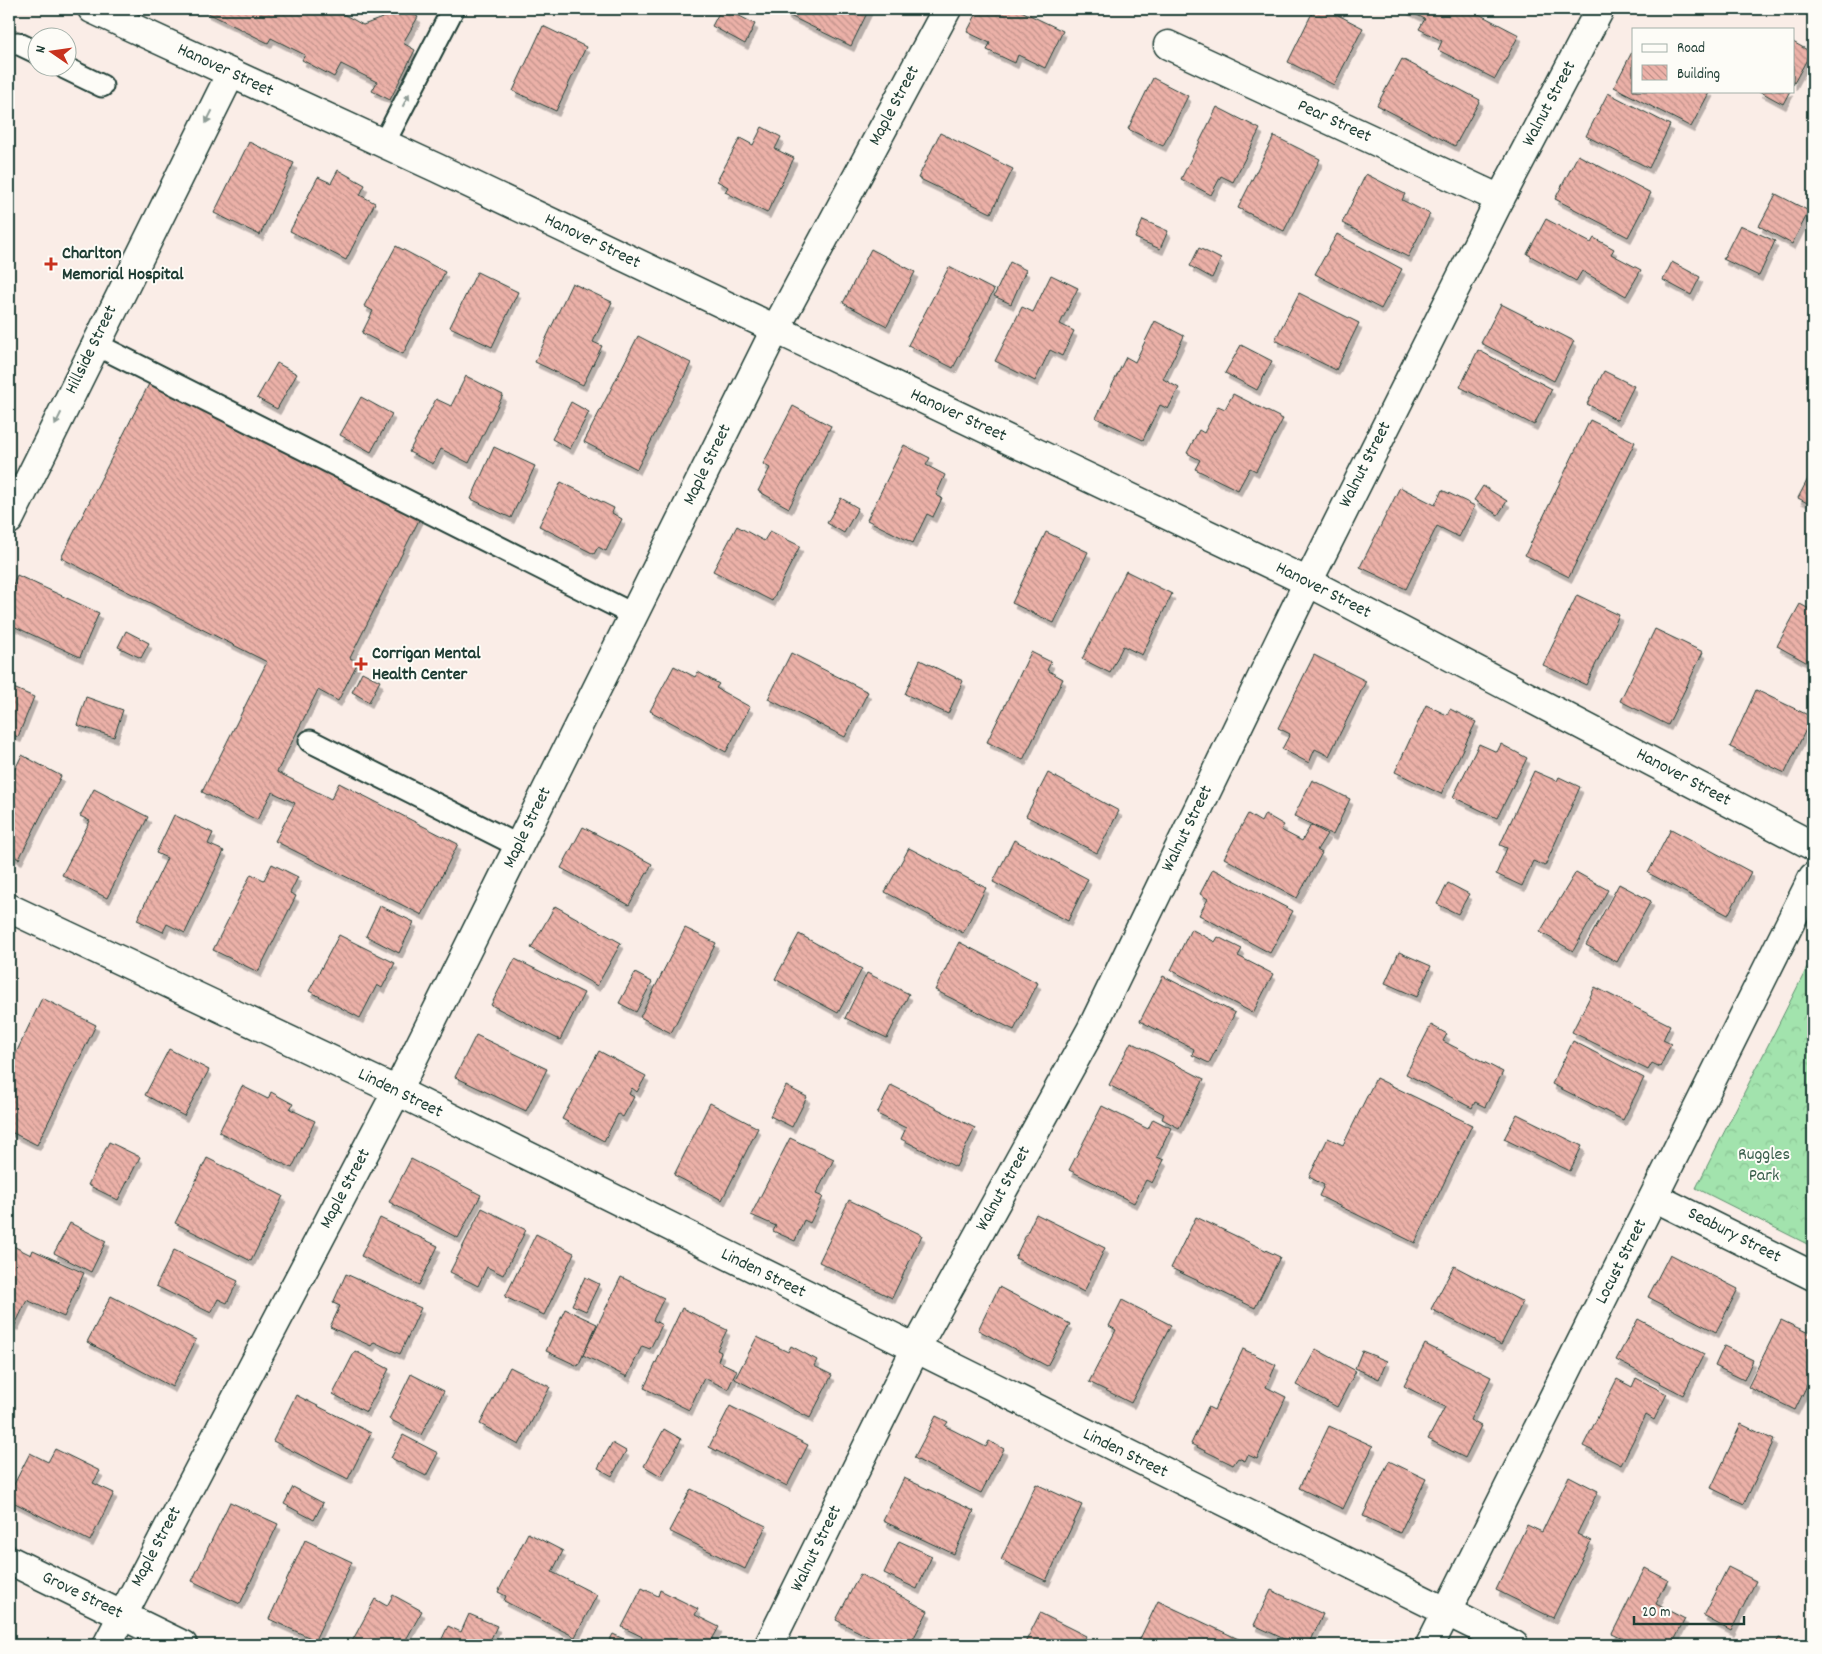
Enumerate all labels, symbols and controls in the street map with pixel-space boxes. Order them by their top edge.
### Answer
north arrow [28,28,78,78]
legend [1632,28,1794,92]
street label: Hanover Street [173,38,278,104]
text: Road [1677,38,1705,60]
text: N [31,44,52,55]
street label: Walnut Street [1517,56,1583,151]
street label: Maple Street [863,61,927,150]
text: Building [1677,64,1720,86]
one-way arrow [402,93,410,107]
street label: Pear Street [1293,94,1375,150]
one-way arrow [205,110,213,124]
street label: Hanover Street [540,208,645,276]
place label: Charlton Memorial Hospital [62,242,184,288]
marker: Charlton Memorial Hospital [44,257,58,271]
street label: Hillside Street [60,301,124,399]
street label: Hanover Street [906,383,1011,449]
one-way arrow [54,412,62,426]
street label: Walnut Street [1334,417,1399,512]
street label: Maple Street [678,420,739,510]
street label: Hanover Street [1271,556,1375,626]
place label: Corrigan Mental Health Center [372,642,481,688]
marker: Corrigan Mental Health Center [354,657,368,671]
street label: Hanover Street [1631,743,1735,814]
street label: Walnut Street [1156,781,1220,877]
street label: Maple Street [498,783,559,873]
street label: Linden Street [353,1063,447,1125]
street label: Walnut Street [970,1142,1038,1236]
park label: Ruggles Park [1738,1143,1790,1189]
street label: Maple Street [314,1144,378,1233]
street label: Seabury Street [1683,1202,1785,1270]
street label: Locust Street [1590,1215,1654,1309]
street label: Linden Street [716,1243,810,1305]
street label: Linden Street [1078,1423,1172,1485]
street label: Walnut Street [785,1501,849,1597]
street label: Maple Street [125,1502,189,1591]
street label: Grove Street [37,1566,127,1626]
scale bar [1634,1594,1744,1626]
text: 20 m [1642,1602,1670,1624]

